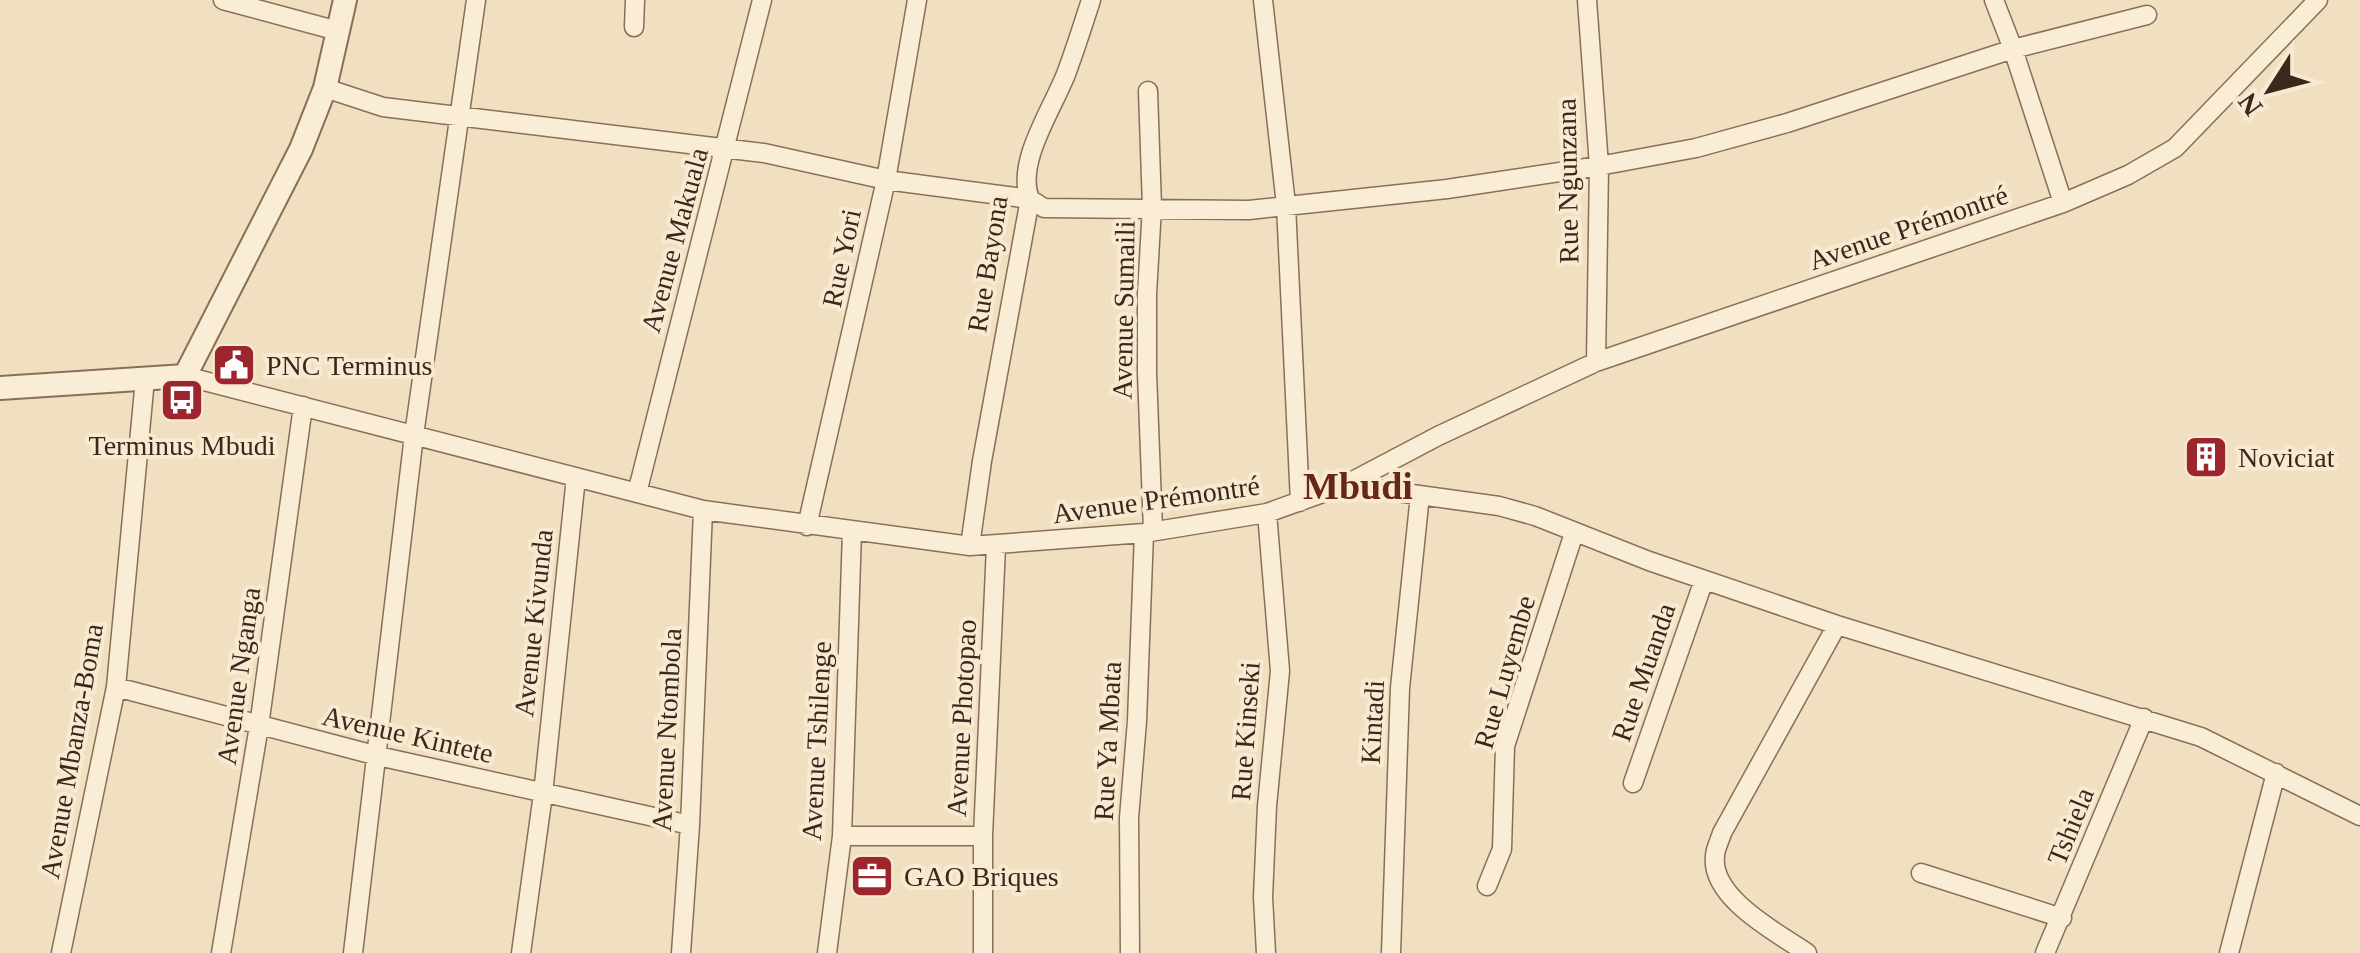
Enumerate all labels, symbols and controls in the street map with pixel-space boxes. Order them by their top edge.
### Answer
north arrow [2220,40,2320,140]
text: N [2232,87,2269,122]
street label: Rue Ngunzana [1551,97,1584,264]
street label: Avenue Makuala [635,144,714,336]
street label: Avenue Prémontré [1804,179,2012,276]
street label: Rue Bayona [961,193,1014,334]
street label: Rue Yori [816,206,867,310]
street label: Avenue Sumaili [1106,220,1141,400]
public building icon: PNC Terminus [211,342,257,388]
place label: PNC Terminus [266,350,432,381]
bus stop icon: Terminus Mbudi [159,377,205,423]
place label: Terminus Mbudi [88,430,276,461]
building icon: Noviciat [2183,434,2229,480]
place label: Noviciat [2238,442,2335,473]
district label: Mbudi [1303,465,1413,507]
street label: Avenue Prémontré [1051,470,1262,529]
street label: Avenue Kivunda [508,527,559,718]
street label: Avenue Nganga [211,585,266,767]
street label: Rue Luyembe [1468,592,1541,752]
street label: Rue Muanda [1605,599,1682,745]
street label: Avenue Photopao [941,618,982,818]
street label: Avenue Mbanza-Boma [34,621,109,881]
street label: Avenue Ntombola [646,627,687,833]
street label: Avenue Tshilenge [796,640,837,842]
street label: Rue Ya Mbata [1088,660,1127,821]
street label: Rue Kinseki [1225,660,1266,802]
street label: Kintadi [1355,679,1390,765]
street label: Avenue Kintete [319,700,496,769]
street label: Tshiela [2041,783,2100,869]
office icon: GAO Briques [849,853,895,899]
place label: GAO Briques [904,861,1059,892]

